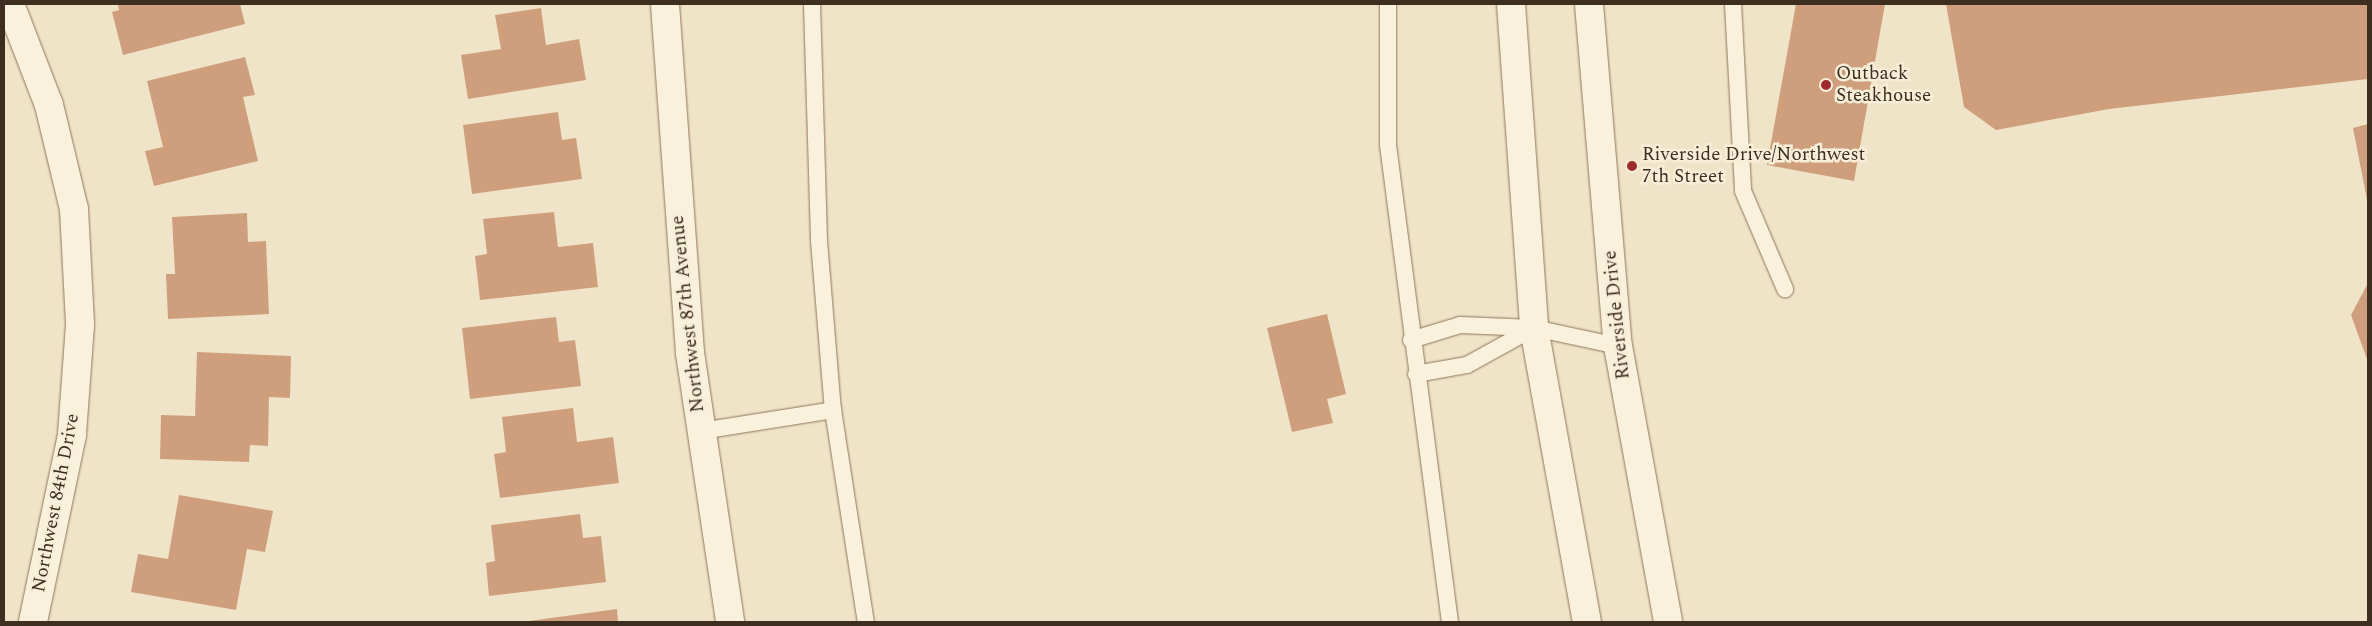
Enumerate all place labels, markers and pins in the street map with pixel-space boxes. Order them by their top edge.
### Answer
place label: Outback Steakhouse [1836,63,1931,107]
marker: Outback Steakhouse [1820,79,1832,91]
place label: Riverside Drive/Northwest 7th Street [1642,144,1865,188]
marker: Riverside Drive/Northwest 7th Street [1626,160,1638,172]

